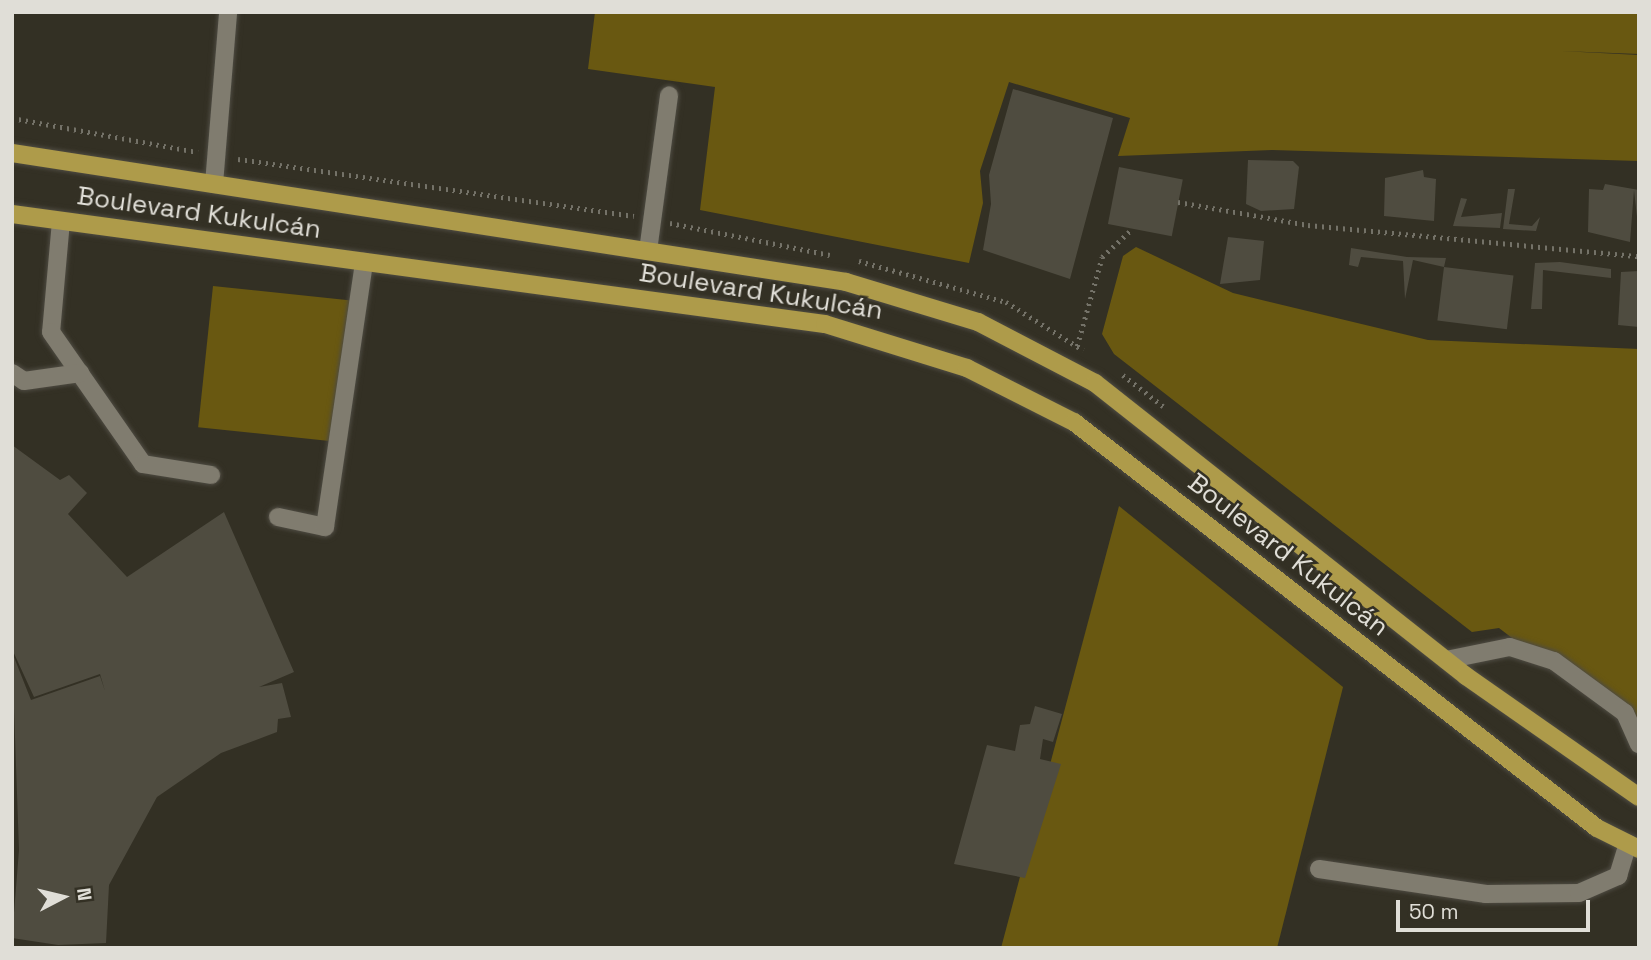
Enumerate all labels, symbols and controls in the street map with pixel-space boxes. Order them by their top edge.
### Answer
street label: Boulevard Kukulcán [75,180,323,246]
street label: Boulevard Kukulcán [637,257,885,327]
street label: Boulevard Kukulcán [1181,467,1395,643]
north arrow [28,862,98,932]
scale bar [1399,886,1593,930]
text: N [71,887,98,902]
text: 50 m [1409,898,1459,925]

